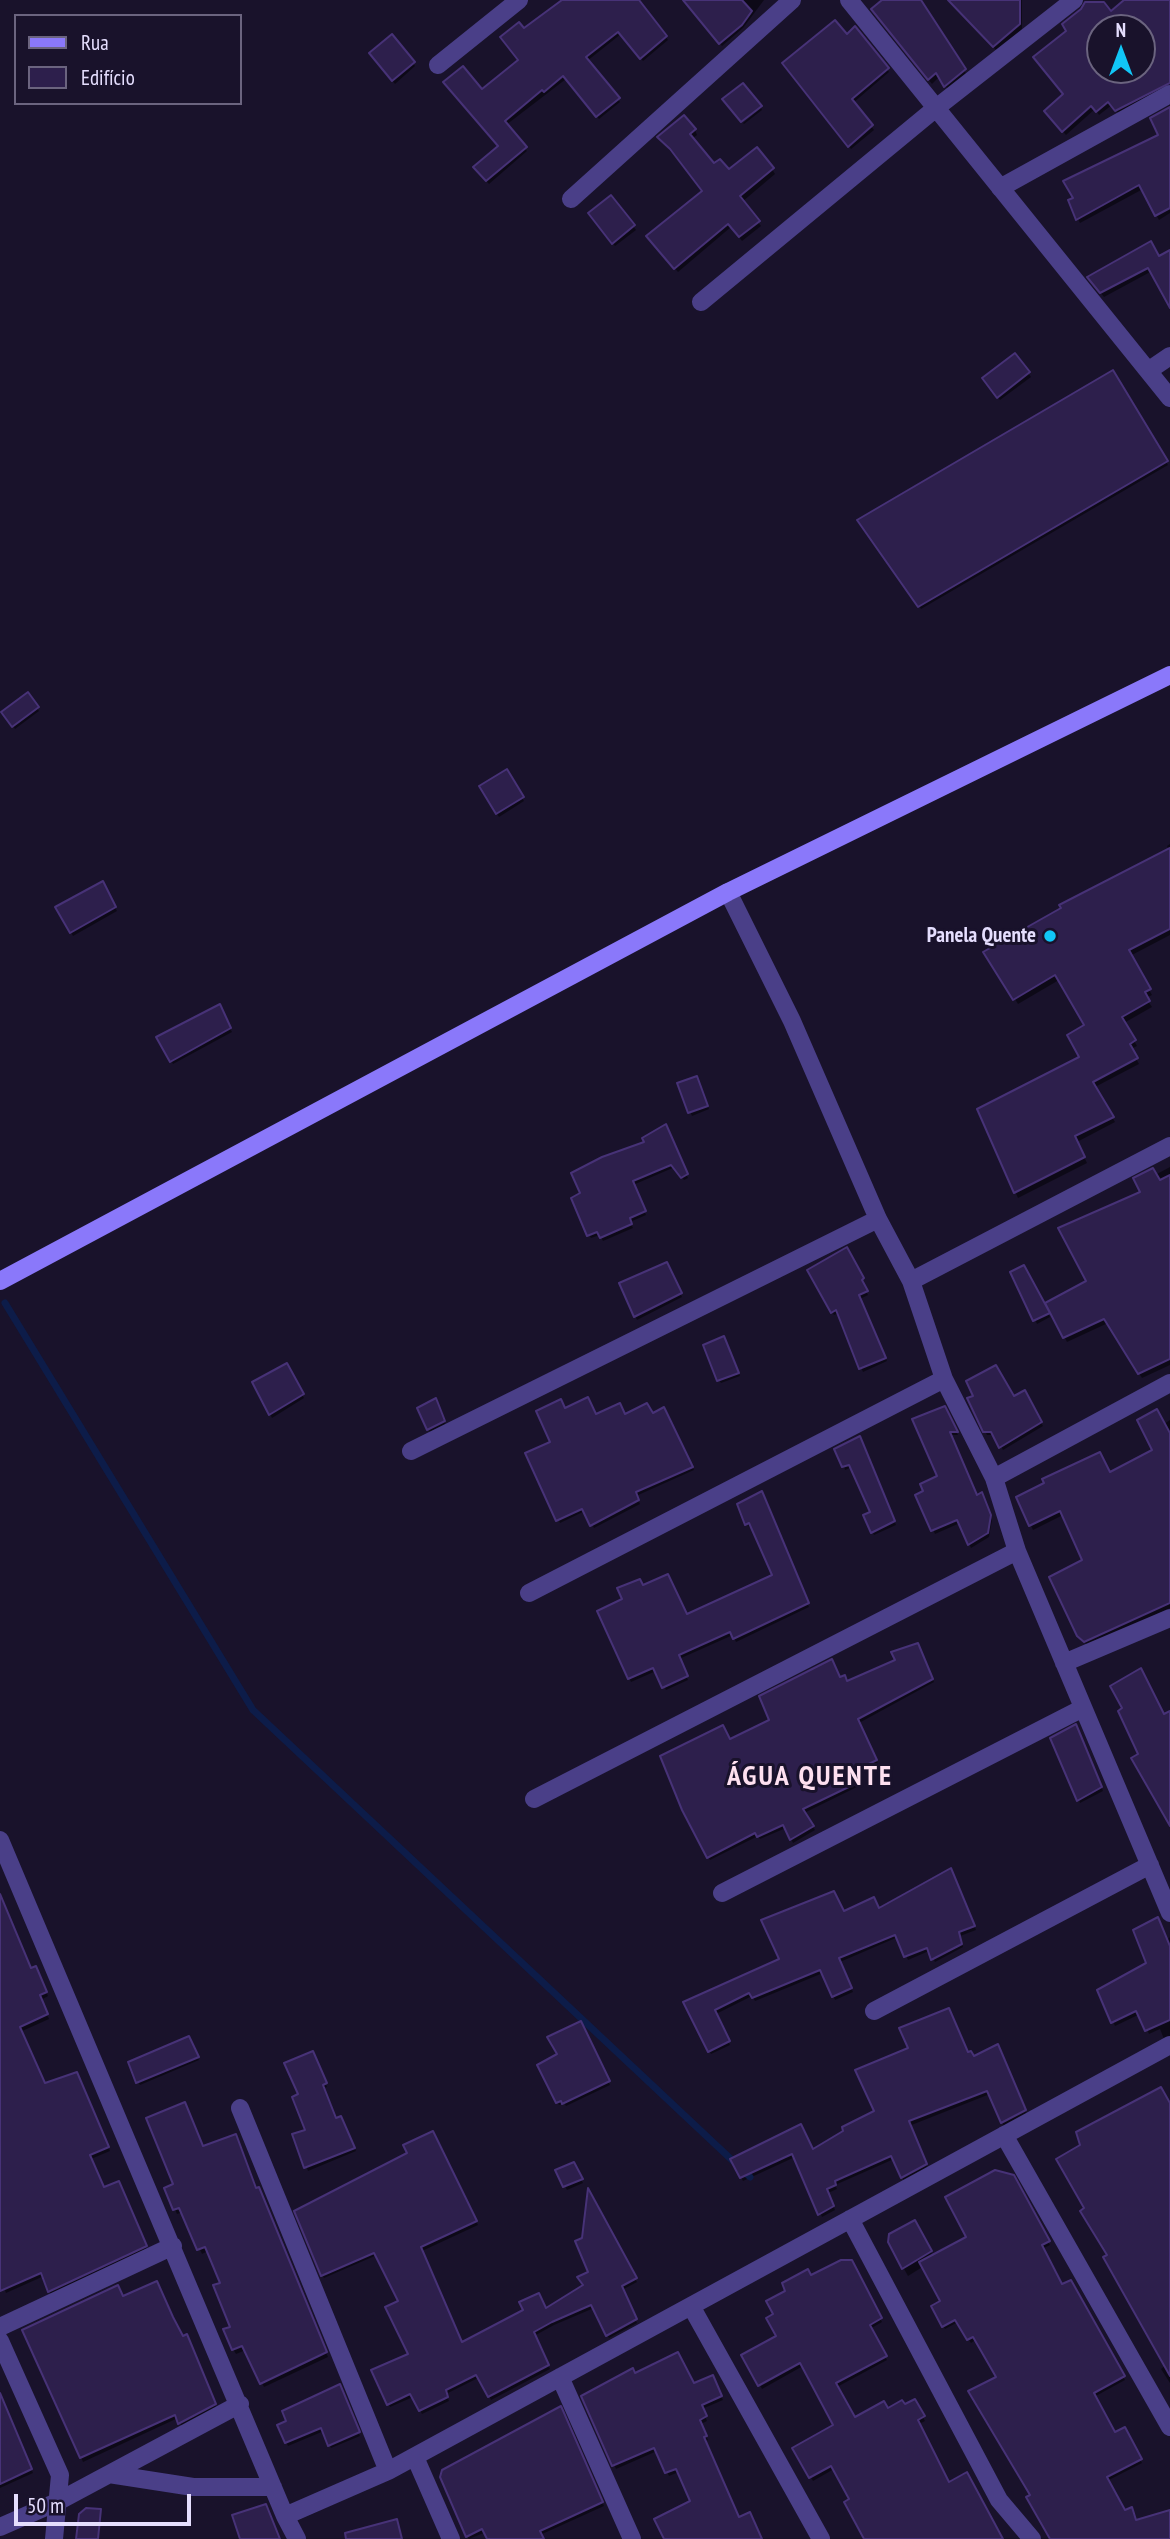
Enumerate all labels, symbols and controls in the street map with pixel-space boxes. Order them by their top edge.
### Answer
legend [14,14,242,105]
north arrow [1086,14,1156,84]
text: N [1116,18,1126,42]
text: Rua [81,29,109,56]
text: Edifício [81,64,135,91]
place label: Panela Quente [927,923,1036,949]
marker: Panela Quente [1042,928,1058,944]
district label: ÁGUA QUENTE [728,1760,892,1794]
scale bar [18,2480,194,2524]
text: 50 m [27,2492,64,2519]

